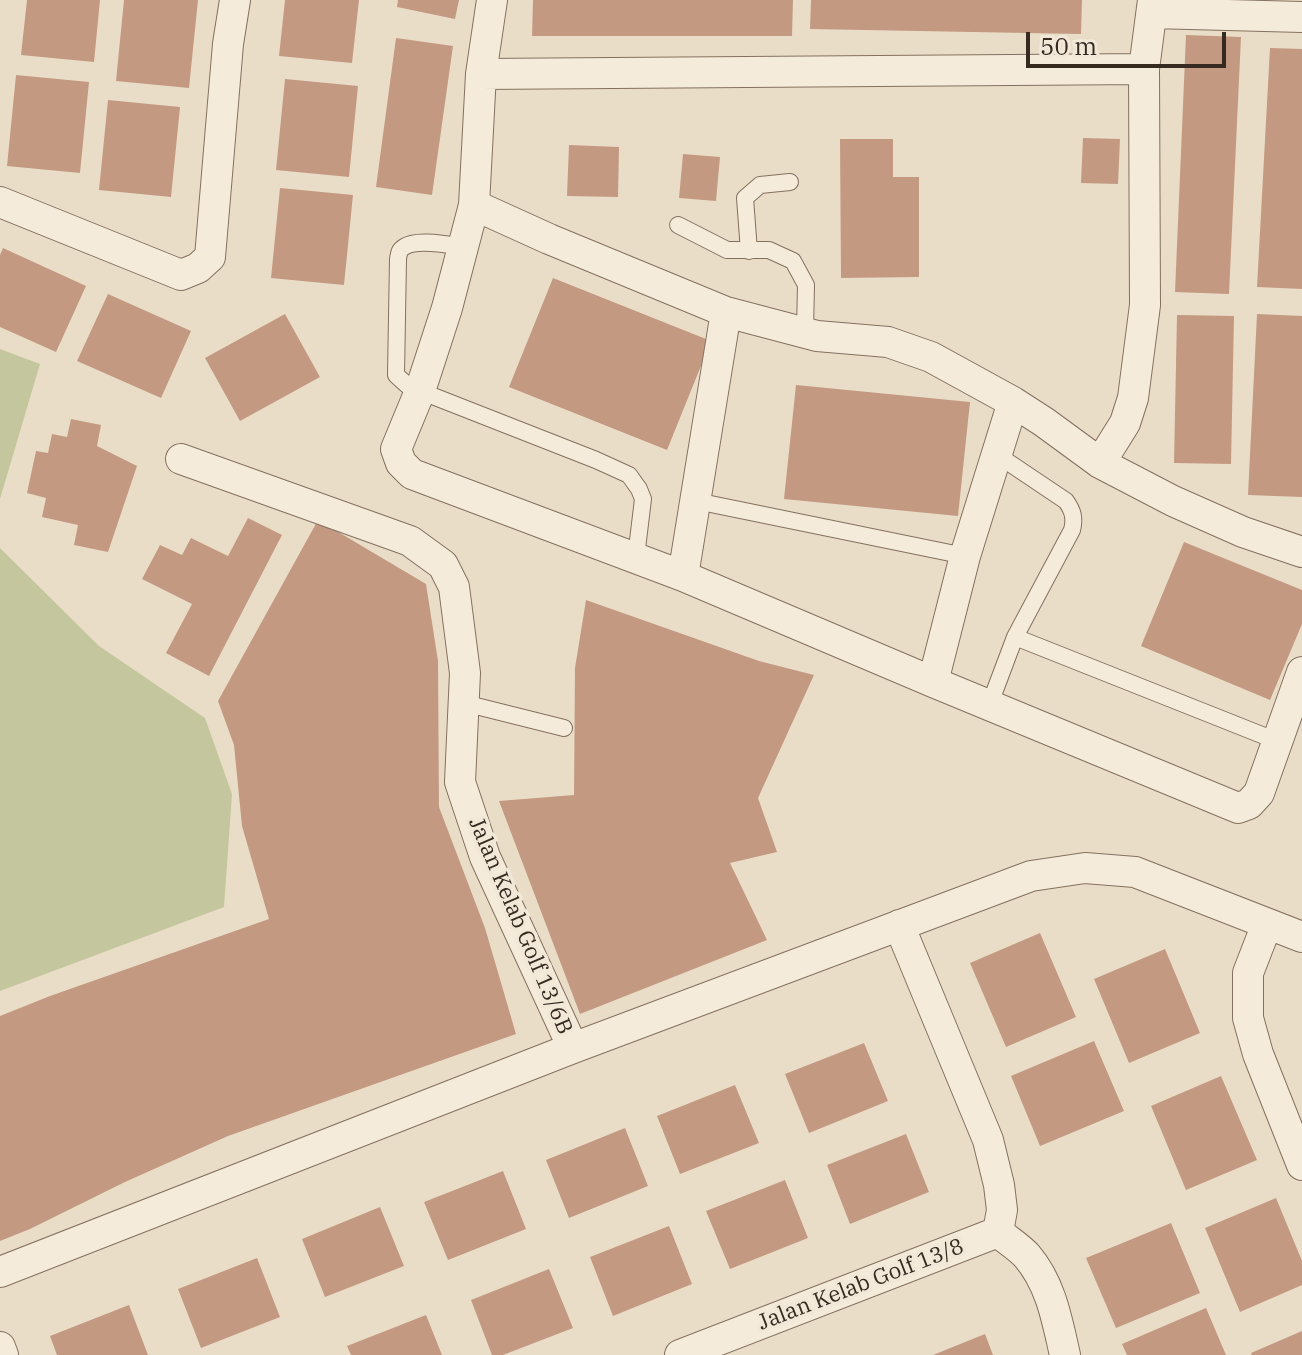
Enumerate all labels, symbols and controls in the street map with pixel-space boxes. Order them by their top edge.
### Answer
scale bar [1030,16,1230,66]
text: 50 m [1040,30,1097,62]
street label: Jalan Kelab Golf 13/6B [462,814,578,1038]
street label: Jalan Kelab Golf 13/8 [754,1234,968,1336]

